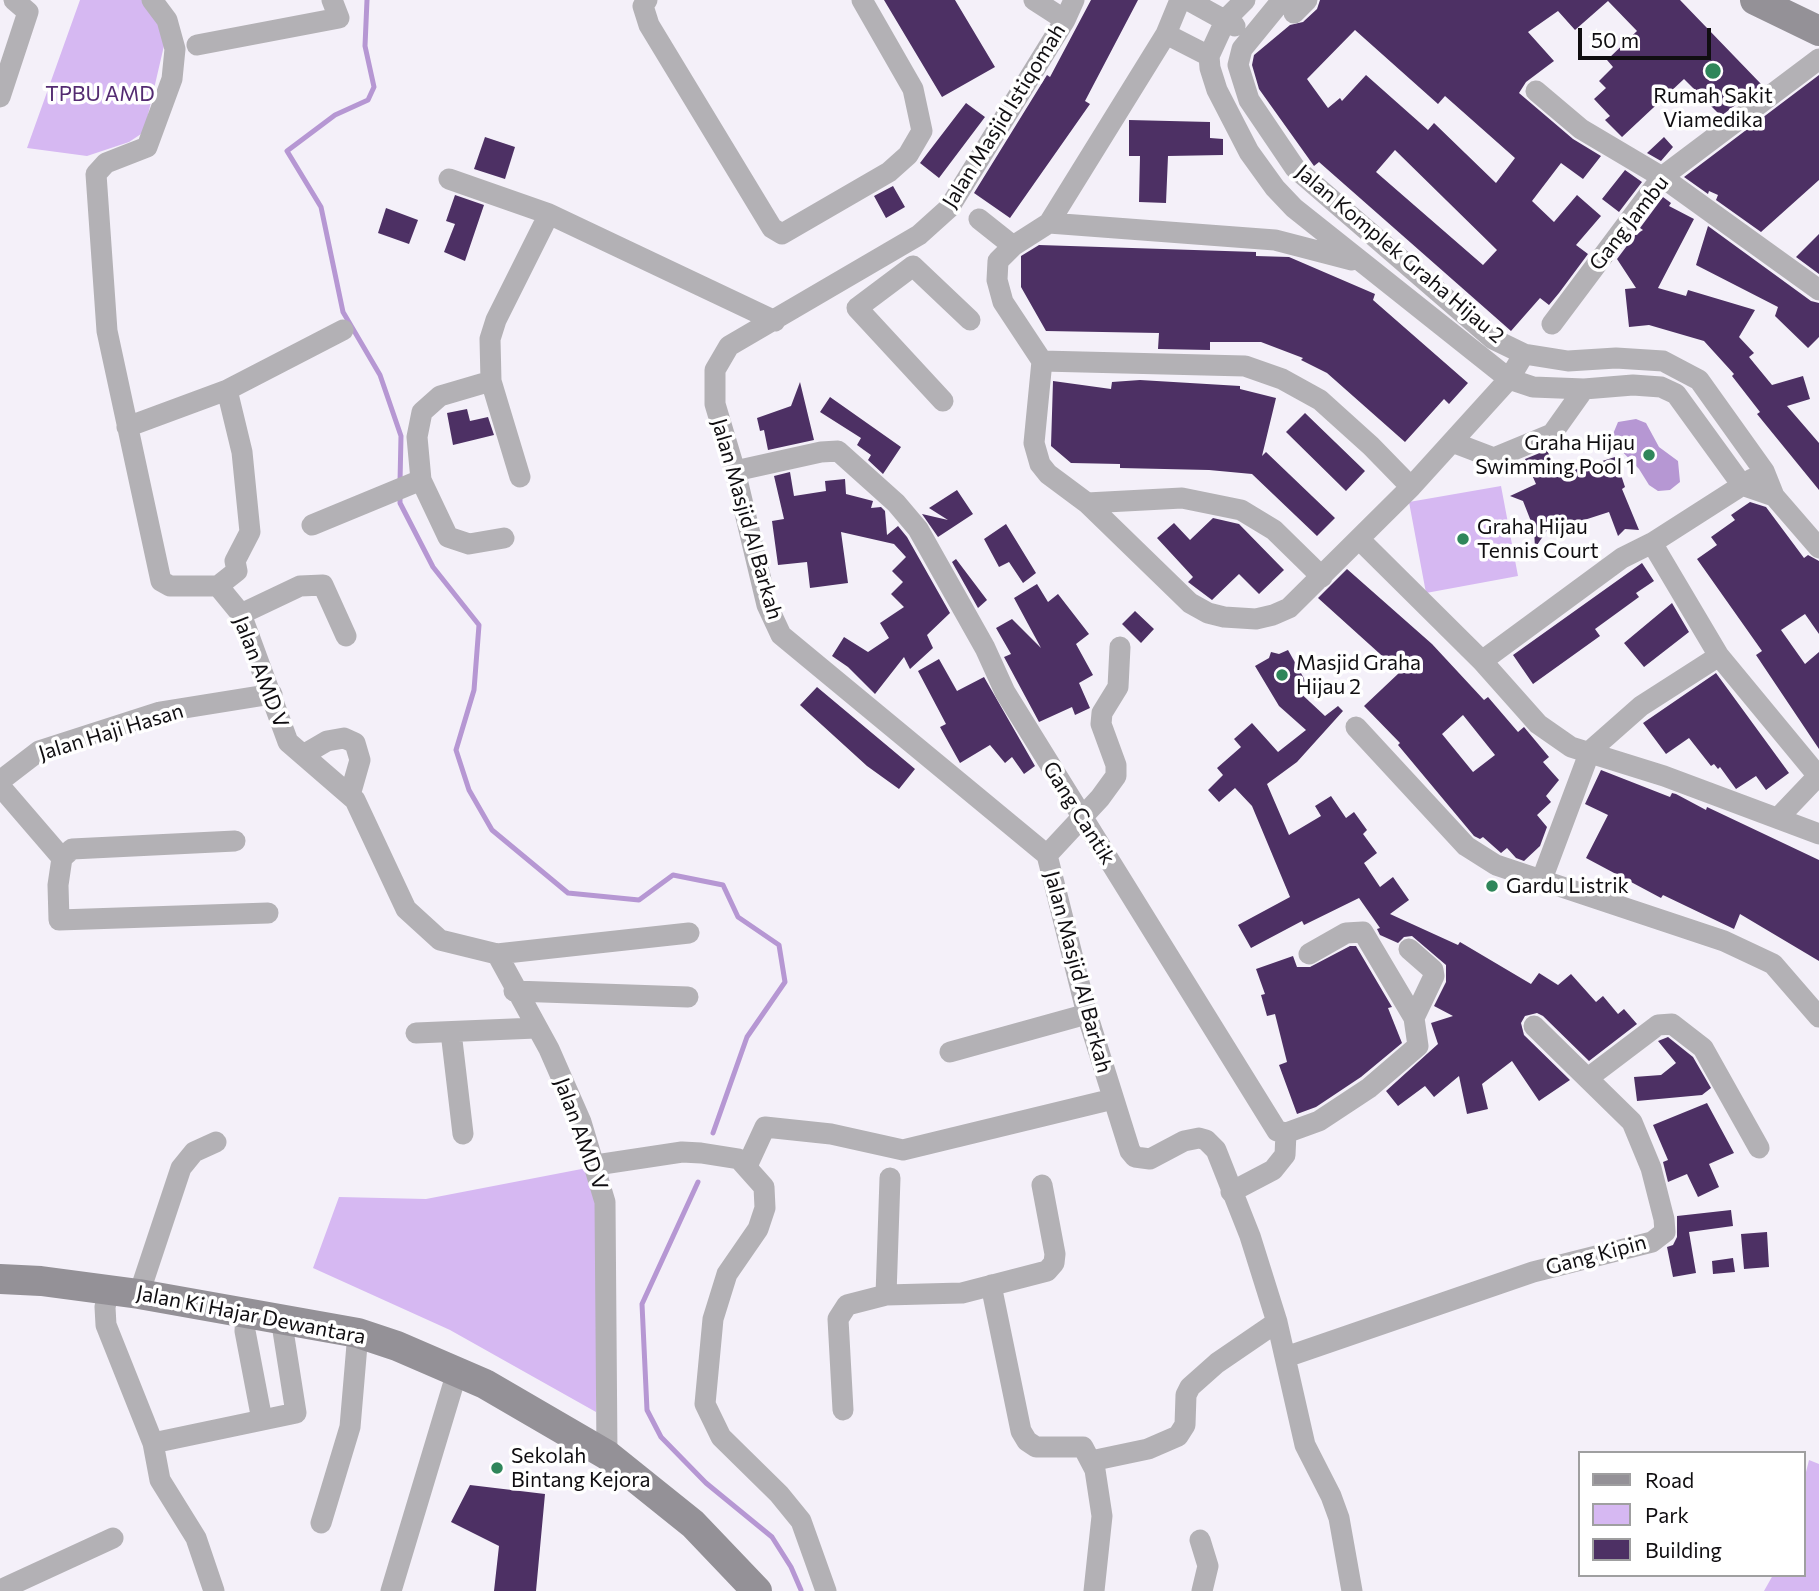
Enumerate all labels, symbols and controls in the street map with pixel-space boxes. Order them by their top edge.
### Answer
scale bar [1581,14,1714,58]
street label: Jalan Masjid Istiqomah [937,19,1071,213]
text: 50 m [1591,27,1639,52]
marker: Rumah Sakit Viamedika [1703,61,1723,81]
park label: TPBU AMD [45,81,155,107]
place label: Rumah Sakit Viamedika [1653,83,1773,133]
street label: Jalan Komplek Graha Hijau 2 [1291,159,1509,349]
street label: Gang Jambu [1584,171,1674,275]
street label: Jalan Masjid Al Barkah [706,416,788,622]
place label: Graha Hijau Swimming Pool 1 [1475,430,1635,480]
marker: Graha Hijau Swimming Pool 1 [1641,447,1657,463]
place label: Graha Hijau Tennis Court [1477,514,1599,564]
marker: Graha Hijau Tennis Court [1455,531,1471,547]
street label: Jalan AMD V [228,612,294,732]
place label: Masjid Graha Hijau 2 [1296,650,1421,700]
marker: Masjid Graha Hijau 2 [1274,667,1290,683]
street label: Jalan Haji Hasan [35,698,187,766]
street label: Gang Cantik [1037,757,1121,869]
street label: Jalan Masjid Al Barkah [1039,868,1117,1076]
place label: Gardu Listrik [1506,873,1629,899]
marker: Gardu Listrik [1484,878,1500,894]
street label: Jalan AMD V [549,1074,613,1194]
street label: Gang Kipin [1543,1229,1649,1281]
street label: Jalan Ki Hajar Dewantara [134,1280,368,1350]
place label: Sekolah Bintang Kejora [511,1443,651,1493]
legend [1577,1451,1805,1577]
marker: Sekolah Bintang Kejora [489,1460,505,1476]
text: Road [1645,1467,1694,1492]
text: Park [1645,1502,1689,1527]
text: Building [1645,1537,1722,1562]

